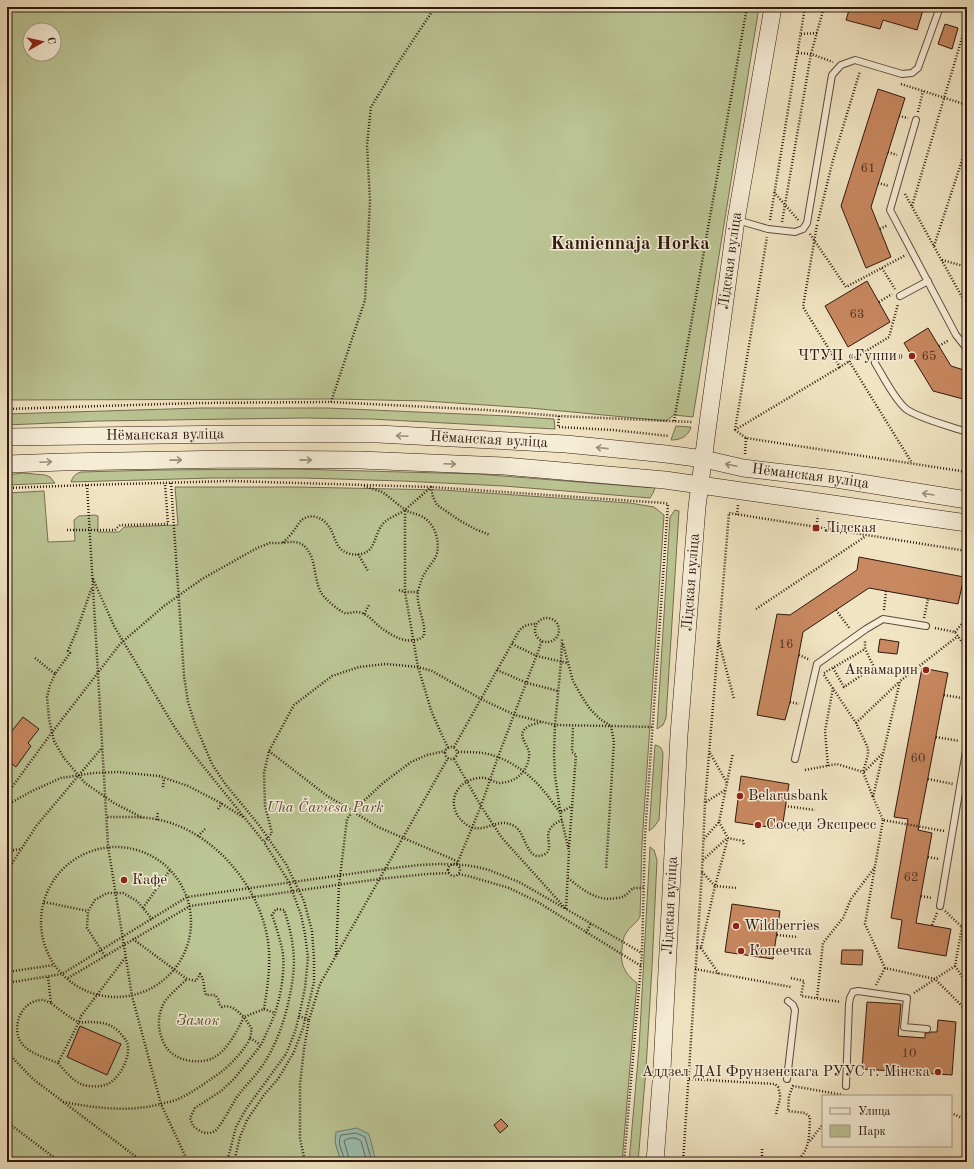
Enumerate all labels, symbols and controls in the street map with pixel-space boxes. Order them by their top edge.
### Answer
north arrow [22,22,62,62]
text: С [44,36,56,45]
house number: 61 [860,162,876,175]
street label: Лідская вуліца [716,210,745,310]
district label: Kamiennaja Horka [550,235,710,254]
house number: 63 [849,308,865,321]
place label: ЧТУП «Гуппи» [798,349,904,364]
house number: 65 [921,350,937,363]
marker: ЧТУП «Гуппи» [907,351,917,361]
street label: Нёманская вуліца [106,427,225,443]
street label: Нёманская вуліца [429,429,549,451]
one-way arrow [396,432,409,439]
one-way arrow [596,444,609,451]
one-way arrow [169,456,182,464]
one-way arrow [299,456,312,464]
one-way arrow [39,459,52,466]
one-way arrow [443,460,456,468]
one-way arrow [724,460,737,468]
street label: Нёманская вуліца [751,462,871,492]
one-way arrow [922,490,935,498]
place label: Лідская [824,521,877,536]
marker: Лідская [811,523,821,533]
street label: Лідская вуліца [680,532,702,632]
house number: 16 [778,638,794,651]
place label: Аквамарин [844,663,918,678]
marker: Аквамарин [921,665,931,675]
house number: 60 [910,752,926,765]
place label: Belarusbank [748,789,829,804]
marker: Belarusbank [735,791,745,801]
park label: Uha Čaviesa Park [266,797,384,816]
place label: Соседи Экспресс [766,818,877,833]
marker: Соседи Экспресс [753,820,763,830]
street label: Лідская вуліца [660,855,680,955]
house number: 62 [903,871,919,884]
place label: Кафе [132,873,167,888]
marker: Кафе [119,875,129,885]
place label: Wildberries [744,919,820,934]
marker: Wildberries [731,921,741,931]
place label: Копеечка [749,944,812,959]
marker: Копеечка [736,946,746,956]
park label: Замок [177,1013,219,1029]
house number: 10 [901,1047,917,1060]
place label: Аддзел ДАІ Фрунзенскага РУУС г. Мінска [642,1065,931,1080]
marker: Аддзел ДАІ Фрунзенскага РУУС г. Мінска [933,1067,943,1077]
legend [822,1095,952,1147]
text: Улица [858,1106,891,1118]
text: Парк [858,1126,886,1138]

